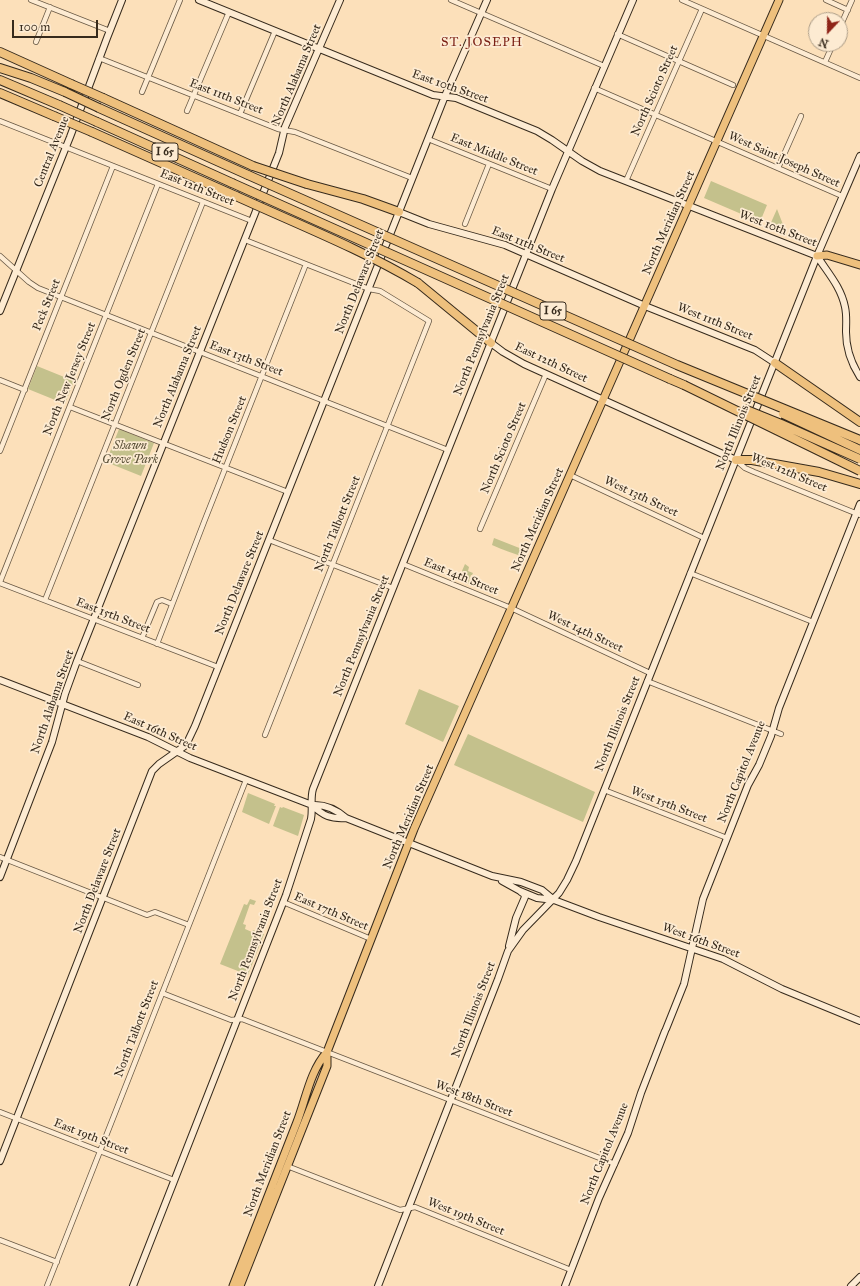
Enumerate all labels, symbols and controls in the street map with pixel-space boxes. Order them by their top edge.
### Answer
scale bar [14,12,100,38]
north arrow [808,12,848,52]
text: 100 m [19,20,50,34]
street label: North Alabama Street [269,22,325,128]
district label: ST. JOSEPH [441,35,523,51]
text: N [817,35,830,50]
street label: North Scioto Street [628,43,682,139]
street label: East 10th Street [410,67,490,107]
street label: East 11th Street [187,76,265,118]
street label: Central Avenue [31,114,73,190]
street label: West Saint Joseph Street [726,129,842,191]
street label: East Middle Street [448,131,540,179]
road number: I 65 [152,143,178,161]
street label: East 12th Street [158,167,236,209]
street label: North Meridian Street [640,169,698,277]
street label: West 10th Street [737,208,819,250]
street label: East 11th Street [489,224,567,266]
street label: North Delaware Street [332,228,388,336]
street label: North Pennsylvania Street [451,272,513,398]
street label: Peck Street [30,277,64,333]
street label: West 11th Street [675,300,755,344]
road number: I 65 [540,302,566,320]
street label: North New Jersey Street [41,320,99,438]
street label: North Alabama Street [151,324,205,430]
street label: North Ogden Street [99,327,149,423]
street label: East 13th Street [207,338,285,380]
street label: East 12th Street [512,340,590,386]
street label: North Illinois Street [713,373,765,473]
street label: Hudson Street [210,394,250,466]
street label: North Scioto Street [478,400,530,496]
park label: Shawn Grove Park [102,439,158,467]
street label: West 12th Street [749,451,829,495]
street label: North Meridian Street [509,466,567,574]
street label: North Talbott Street [312,474,364,574]
street label: West 13th Street [602,474,680,520]
street label: North Delaware Street [212,529,268,637]
street label: East 14th Street [421,555,501,599]
street label: North Pennsylvania Street [331,573,393,699]
street label: East 15th Street [74,595,152,637]
street label: West 14th Street [545,608,625,656]
street label: North Alabama Street [28,648,78,756]
street label: North Illinois Street [592,674,644,774]
street label: East 16th Street [121,709,199,755]
street label: North Capitol Avenue [715,719,769,825]
street label: North Meridian Street [380,762,438,872]
street label: West 15th Street [629,784,709,826]
street label: North Delaware Street [71,826,125,936]
street label: North Pennsylvania Street [226,877,286,1003]
street label: East 17th Street [292,890,370,934]
street label: West 16th Street [660,920,742,962]
street label: North Illinois Street [449,960,499,1060]
street label: North Talbott Street [112,978,162,1080]
street label: West 18th Street [433,1078,515,1120]
street label: North Capitol Avenue [578,1101,632,1207]
street label: North Meridian Street [241,1109,295,1219]
street label: East 19th Street [51,1116,131,1158]
street label: West 19th Street [426,1195,506,1239]

